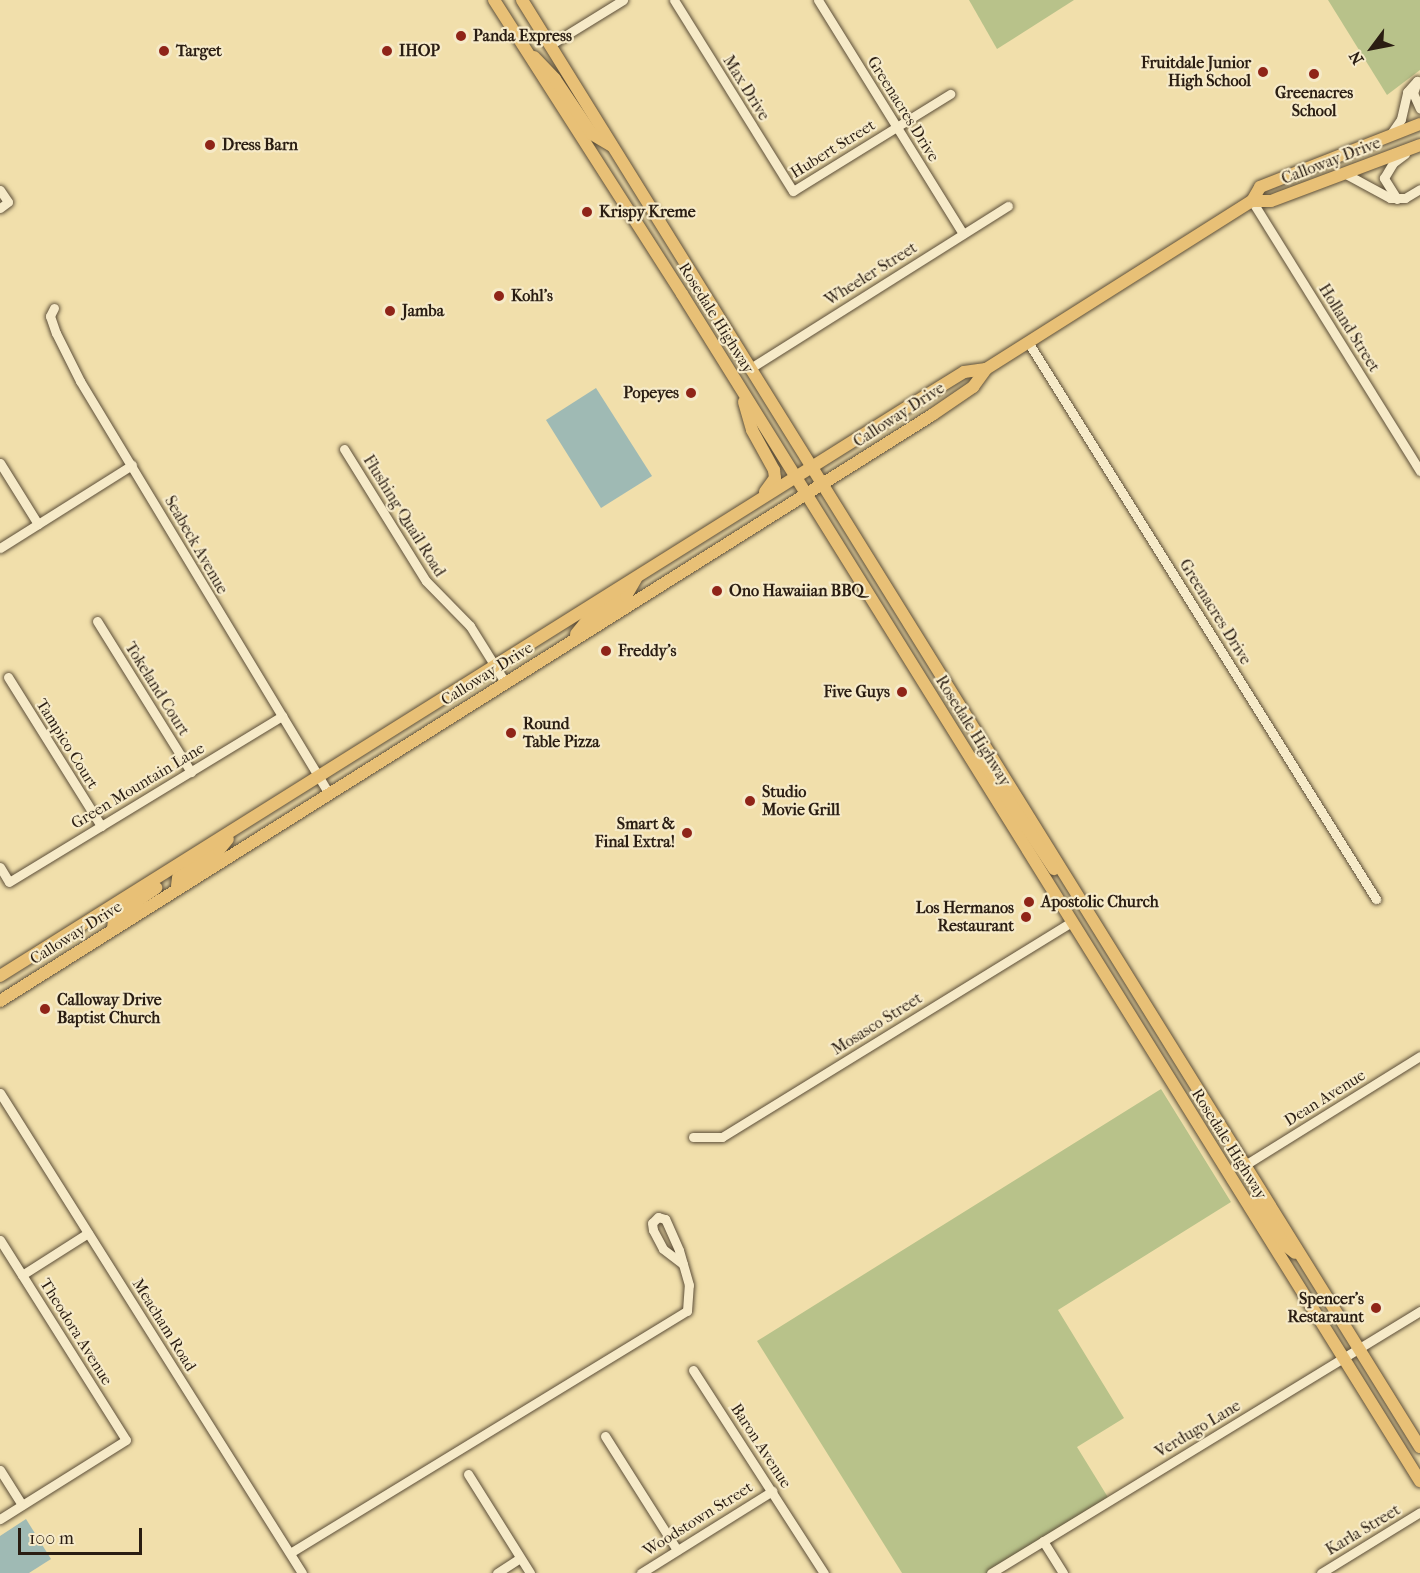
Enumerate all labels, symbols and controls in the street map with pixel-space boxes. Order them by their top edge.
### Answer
north arrow [1342,18,1402,78]
place label: Panda Express [473,26,572,46]
marker: Panda Express [454,29,468,43]
place label: Target [176,41,222,61]
place label: IHOP [399,41,440,61]
marker: Target [157,44,171,58]
marker: IHOP [380,44,394,58]
text: N [1345,48,1368,68]
street label: Max Drive [719,52,773,124]
street label: Greenacres Drive [863,53,943,165]
place label: Fruitdale Junior High School [1141,53,1251,91]
marker: Fruitdale Junior High School [1256,65,1270,79]
marker: Greenacres School [1307,67,1321,81]
place label: Greenacres School [1275,83,1353,121]
street label: Hubert Street [787,115,879,183]
street label: Calloway Drive [1279,133,1383,189]
place label: Dress Barn [222,135,298,155]
marker: Dress Barn [203,138,217,152]
place label: Krispy Kreme [599,202,696,222]
marker: Krispy Kreme [580,205,594,219]
street label: Wheeler Street [821,238,921,310]
street label: Rosedale Highway [674,259,758,377]
street label: Holland Street [1314,280,1384,376]
place label: Kohl's [511,286,553,306]
marker: Kohl's [492,289,506,303]
place label: Jamba [402,301,444,321]
marker: Jamba [383,304,397,318]
street label: Calloway Drive [850,378,948,452]
place label: Popeyes [623,383,679,403]
marker: Popeyes [684,386,698,400]
street label: Flushing Quail Road [359,452,449,580]
street label: Seabeck Avenue [160,492,232,598]
street label: Greenacres Drive [1175,556,1255,668]
place label: Ono Hawaiian BBQ [729,581,864,601]
marker: Ono Hawaiian BBQ [710,584,724,598]
street label: Calloway Drive [438,638,536,710]
street label: Tokeland Court [121,639,193,739]
place label: Freddy's [618,641,677,661]
marker: Freddy's [599,644,613,658]
street label: Rosedale Highway [931,672,1015,790]
place label: Five Guys [823,682,890,702]
marker: Five Guys [895,685,909,699]
street label: Tampico Court [32,696,102,792]
place label: Round Table Pizza [523,714,600,752]
marker: Round Table Pizza [504,726,518,740]
street label: Green Mountain Lane [68,739,208,833]
place label: Studio Movie Grill [762,782,840,820]
marker: Studio Movie Grill [743,794,757,808]
place label: Smart & Final Extra! [595,814,675,852]
marker: Smart & Final Extra! [680,826,694,840]
place label: Apostolic Church [1041,892,1159,912]
marker: Apostolic Church [1022,895,1036,909]
street label: Calloway Drive [27,897,125,969]
place label: Los Hermanos Restaurant [916,898,1014,936]
marker: Los Hermanos Restaurant [1019,910,1033,924]
street label: Mosasco Street [828,989,926,1059]
place label: Calloway Drive Baptist Church [57,990,162,1028]
marker: Calloway Drive Baptist Church [38,1002,52,1016]
street label: Dean Avenue [1281,1066,1369,1130]
street label: Rosedale Highway [1187,1085,1271,1203]
street label: Theodora Avenue [36,1275,116,1389]
street label: Meacham Road [128,1275,200,1375]
place label: Spencer's Restaraunt [1288,1289,1364,1327]
marker: Spencer's Restaraunt [1369,1301,1383,1315]
street label: Verdugo Lane [1152,1396,1244,1462]
street label: Baron Avenue [727,1400,795,1492]
street label: Woodstown Street [640,1478,756,1560]
street label: Karla Street [1322,1500,1404,1560]
scale bar [21,1516,146,1554]
text: 100 m [29,1528,74,1549]

